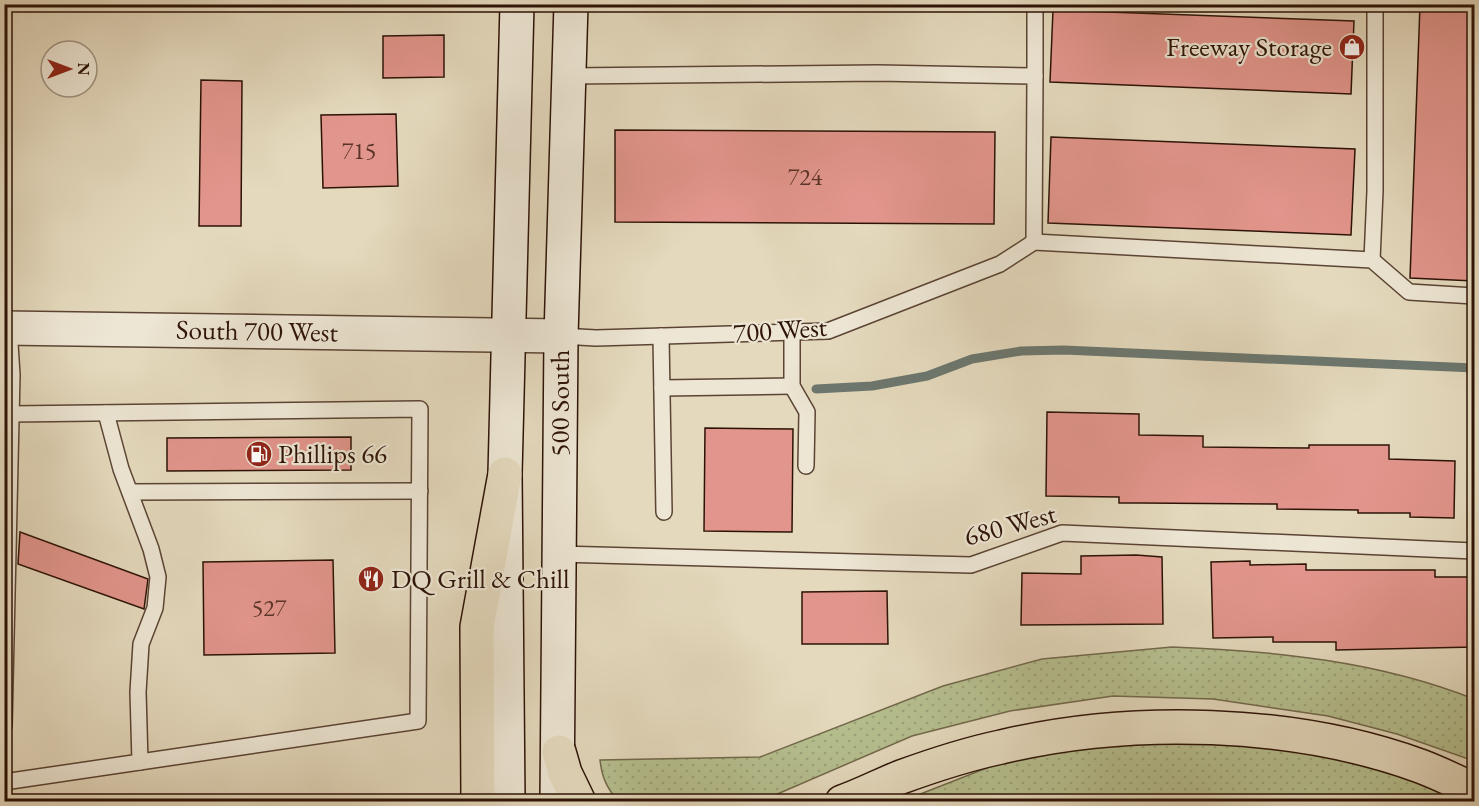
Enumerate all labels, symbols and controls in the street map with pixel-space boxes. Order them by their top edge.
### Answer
place label: Freeway Storage [1166,29,1332,64]
shop icon: Freeway Storage [1337,32,1367,62]
north arrow [39,39,99,99]
text: N [73,63,94,76]
house number: 715 [342,135,376,166]
house number: 724 [788,161,823,192]
street label: 700 West [732,309,829,350]
street label: South 700 West [176,312,339,349]
street label: 500 South [542,349,577,456]
place label: Phillips 66 [278,436,387,471]
fuel station icon: Phillips 66 [244,439,274,469]
street label: 680 West [960,495,1060,554]
place label: DQ Grill & Chill [391,561,570,596]
restaurant icon: DQ Grill & Chill [356,564,386,594]
house number: 527 [252,592,287,623]

